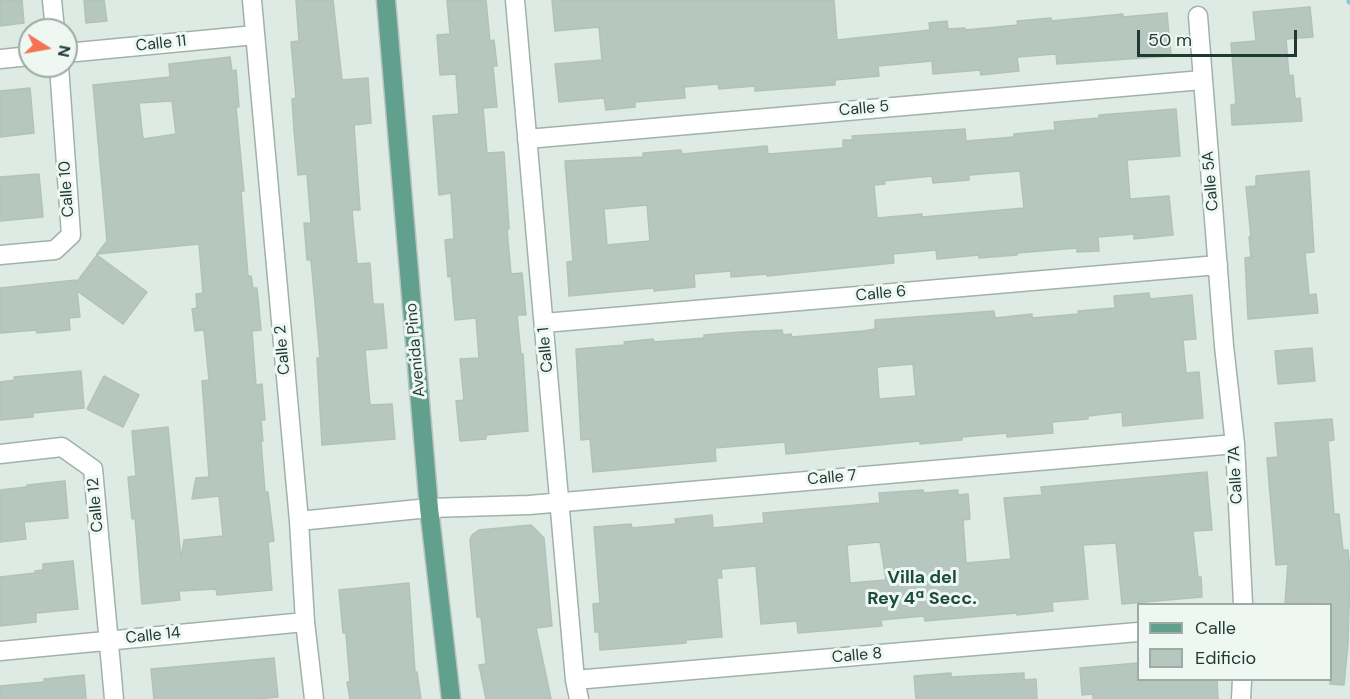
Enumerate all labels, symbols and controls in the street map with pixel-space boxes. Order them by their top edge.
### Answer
north arrow [18,18,78,78]
scale bar [1140,18,1300,56]
text: 50 m [1148,28,1192,52]
street label: Calle 11 [135,32,187,56]
text: N [53,43,76,59]
street label: Calle 5 [838,97,890,121]
street label: Calle 5A [1199,150,1223,212]
street label: Calle 10 [55,160,79,218]
street label: Calle 6 [855,282,907,306]
street label: Avenida Pino [402,302,430,398]
street label: Calle 2 [271,324,295,376]
street label: Calle 1 [534,326,558,374]
street label: Calle 7A [1225,445,1247,505]
street label: Calle 7 [807,466,857,490]
street label: Calle 12 [84,477,108,533]
district label: Villa del Rey 4ª Secc. [867,567,977,610]
legend [1137,603,1332,681]
text: Calle [1195,616,1236,640]
street label: Calle 14 [124,624,182,648]
street label: Calle 8 [831,644,883,668]
text: Edificio [1195,646,1256,670]

